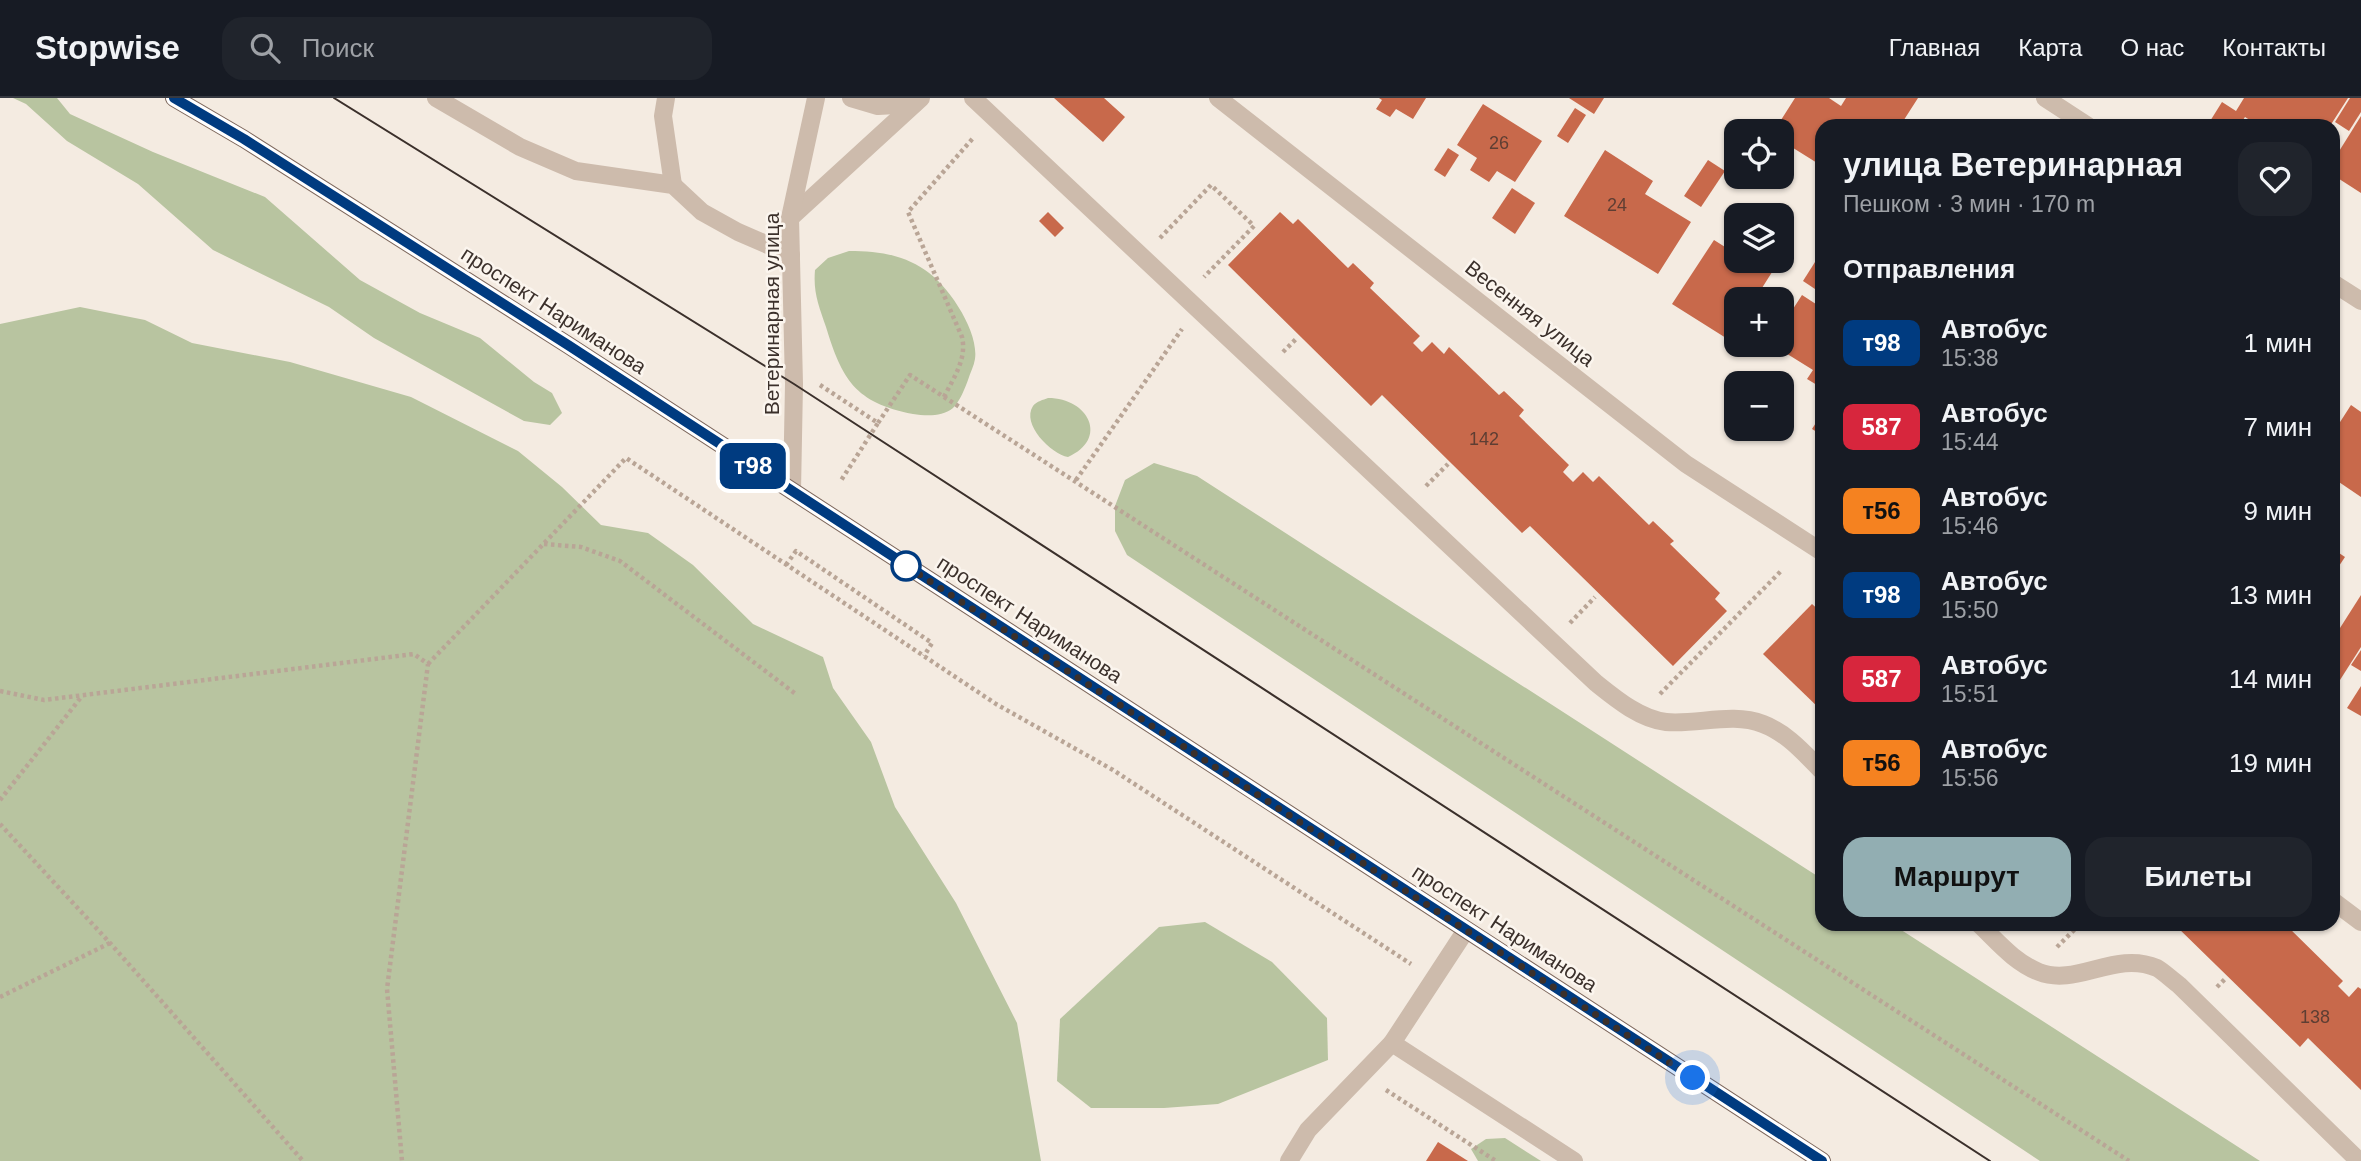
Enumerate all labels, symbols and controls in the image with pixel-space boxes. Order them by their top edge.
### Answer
search box [222,17,712,80]
text: Stopwise [35,29,180,66]
icon: search [246,29,284,67]
text: Поиск [302,33,374,63]
text: Главная [1889,34,1980,61]
text: Карта [2018,34,2082,61]
text: О нас [2120,34,2184,61]
text: Контакты [2222,34,2326,61]
map controls [1724,119,1794,441]
button: locate [1724,119,1794,189]
house number: 26 [1489,133,1509,153]
button: heart [2238,142,2312,216]
text: улица Ветеринарная [1843,146,2183,183]
text: Пешком · 3 мин · 170 m [1843,191,2095,217]
house number: 24 [1607,195,1627,215]
button: layers [1724,203,1794,273]
street label: Ветеринарная улица [760,212,783,415]
street label: проспект Нариманова [457,242,651,378]
text: Отправления [1843,254,2015,284]
street label: Весенняя улица [1461,255,1599,371]
button: + [1724,287,1794,357]
text: Автобус [1941,314,2048,344]
text: 1 мин [2244,328,2312,358]
text: т98 [1862,329,1901,356]
text: 15:38 [1941,345,1999,371]
button: − [1724,371,1794,441]
text: Автобус [1941,398,2048,428]
text: 7 мин [2244,412,2312,442]
text: 587 [1861,413,1902,440]
house number: 142 [1469,429,1499,449]
text: 15:44 [1941,429,1999,455]
line badge: т98 [713,443,793,489]
text: т98 [734,452,772,479]
text: Автобус [1941,482,2048,512]
text: 9 мин [2244,496,2312,526]
text: т56 [1862,497,1901,524]
text: 15:46 [1941,513,1999,539]
unlabelled marker [891,551,921,581]
street label: проспект Нариманова [933,551,1127,687]
text: Автобус [1941,566,2048,596]
text: 13 мин [2229,580,2312,610]
text: т98 [1862,581,1901,608]
text: 15:50 [1941,597,1999,623]
text: Автобус [1941,650,2048,680]
text: 14 мин [2229,664,2312,694]
text: 587 [1861,665,1902,692]
text: 15:51 [1941,681,1999,707]
text: Автобус [1941,734,2048,764]
text: 19 мин [2229,748,2312,778]
text: т56 [1862,749,1901,776]
text: 15:56 [1941,765,1999,791]
button: Маршрут [1843,837,2071,917]
button: Билеты [2085,837,2312,917]
street label: проспект Нариманова [1408,860,1602,996]
house number: 138 [2300,1007,2330,1027]
your location [1675,1060,1710,1095]

